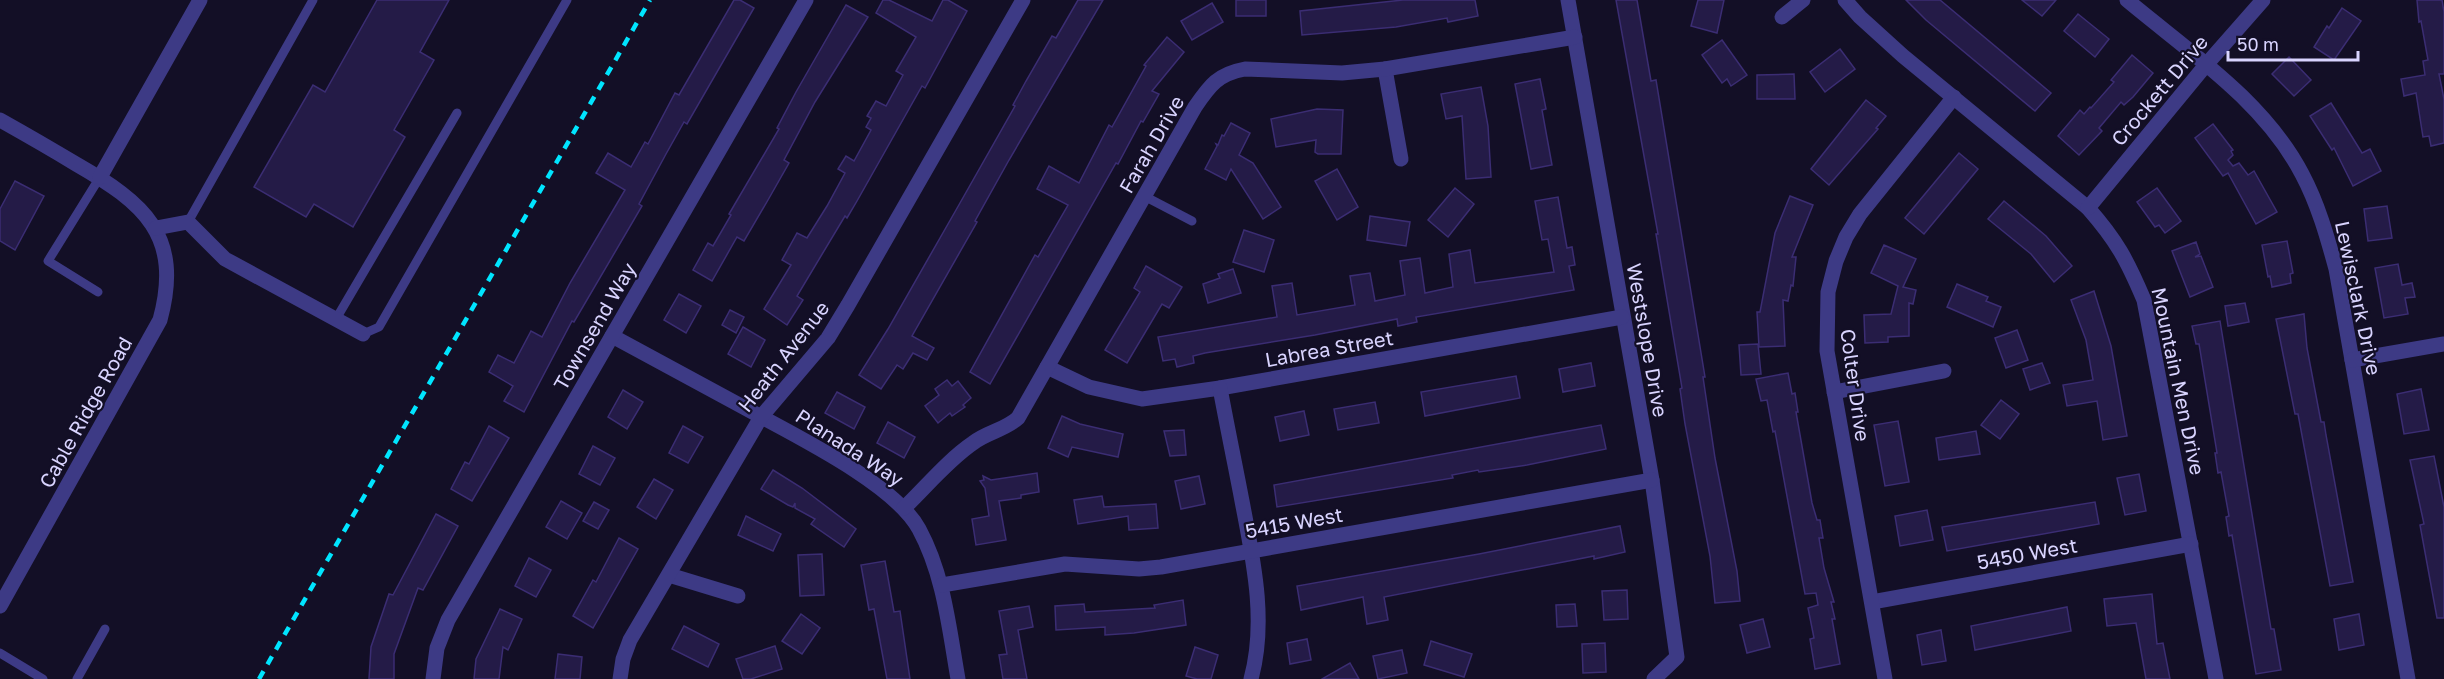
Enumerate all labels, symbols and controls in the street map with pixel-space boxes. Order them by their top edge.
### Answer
scale bar [2228,24,2358,62]
street label: Crockett Drive [2106,30,2212,150]
text: 50 m [2237,33,2279,55]
street label: Farah Drive [1113,91,1189,197]
street label: Lewisclark Drive [2331,219,2387,377]
street label: Townsend Way [548,258,640,394]
street label: Westslope Drive [1623,261,1673,419]
street label: Mountain Men Drive [2147,285,2211,477]
street label: Heath Avenue [732,296,834,416]
street label: Labrea Street [1263,325,1395,371]
street label: Colter Drive [1836,327,1876,443]
street label: Cable Ridge Road [33,332,137,492]
street label: Planada Way [792,403,908,491]
street label: 5415 West [1243,502,1345,542]
street label: 5450 West [1975,532,2079,574]

